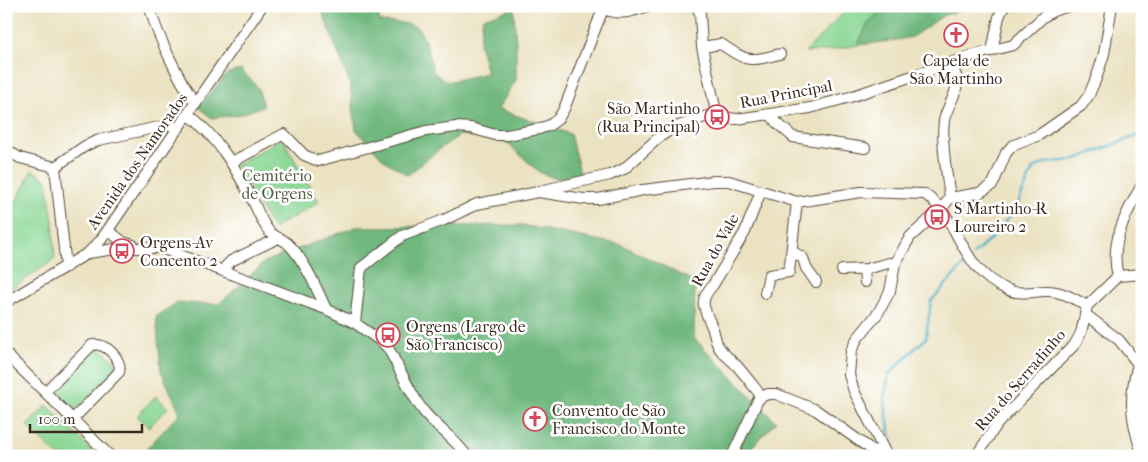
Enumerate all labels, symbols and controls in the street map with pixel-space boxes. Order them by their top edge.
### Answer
church icon: Capela de São Martinho [943,22,969,48]
place label: Capela de São Martinho [910,51,1002,88]
street label: Rua Principal [738,76,834,112]
street label: Avenida dos Namorados [82,89,191,234]
place label: São Martinho (Rua Principal) [597,99,700,136]
bus stop icon: São Martinho (Rua Principal) [704,104,730,130]
park label: Cemitério de Orgens [241,166,313,203]
place label: S Martinho-R Loureiro 2 [954,199,1049,236]
bus stop icon: S Martinho-R Loureiro 2 [924,204,950,230]
street label: Rua do Vale [687,210,743,290]
place label: Orgens-Av Concento 2 [140,233,218,270]
bus stop icon: Orgens-Av Concento 2 [109,238,135,264]
place label: Orgens (Largo de São Francisco) [406,317,526,354]
bus stop icon: Orgens (Largo de São Francisco) [375,322,401,348]
street label: Rua do Serradinho [971,325,1069,435]
place label: Convento de São Francisco do Monte [552,401,686,438]
scale bar [30,402,142,434]
church icon: Convento de São Francisco do Monte [522,406,548,432]
text: 100 m [38,410,76,428]

